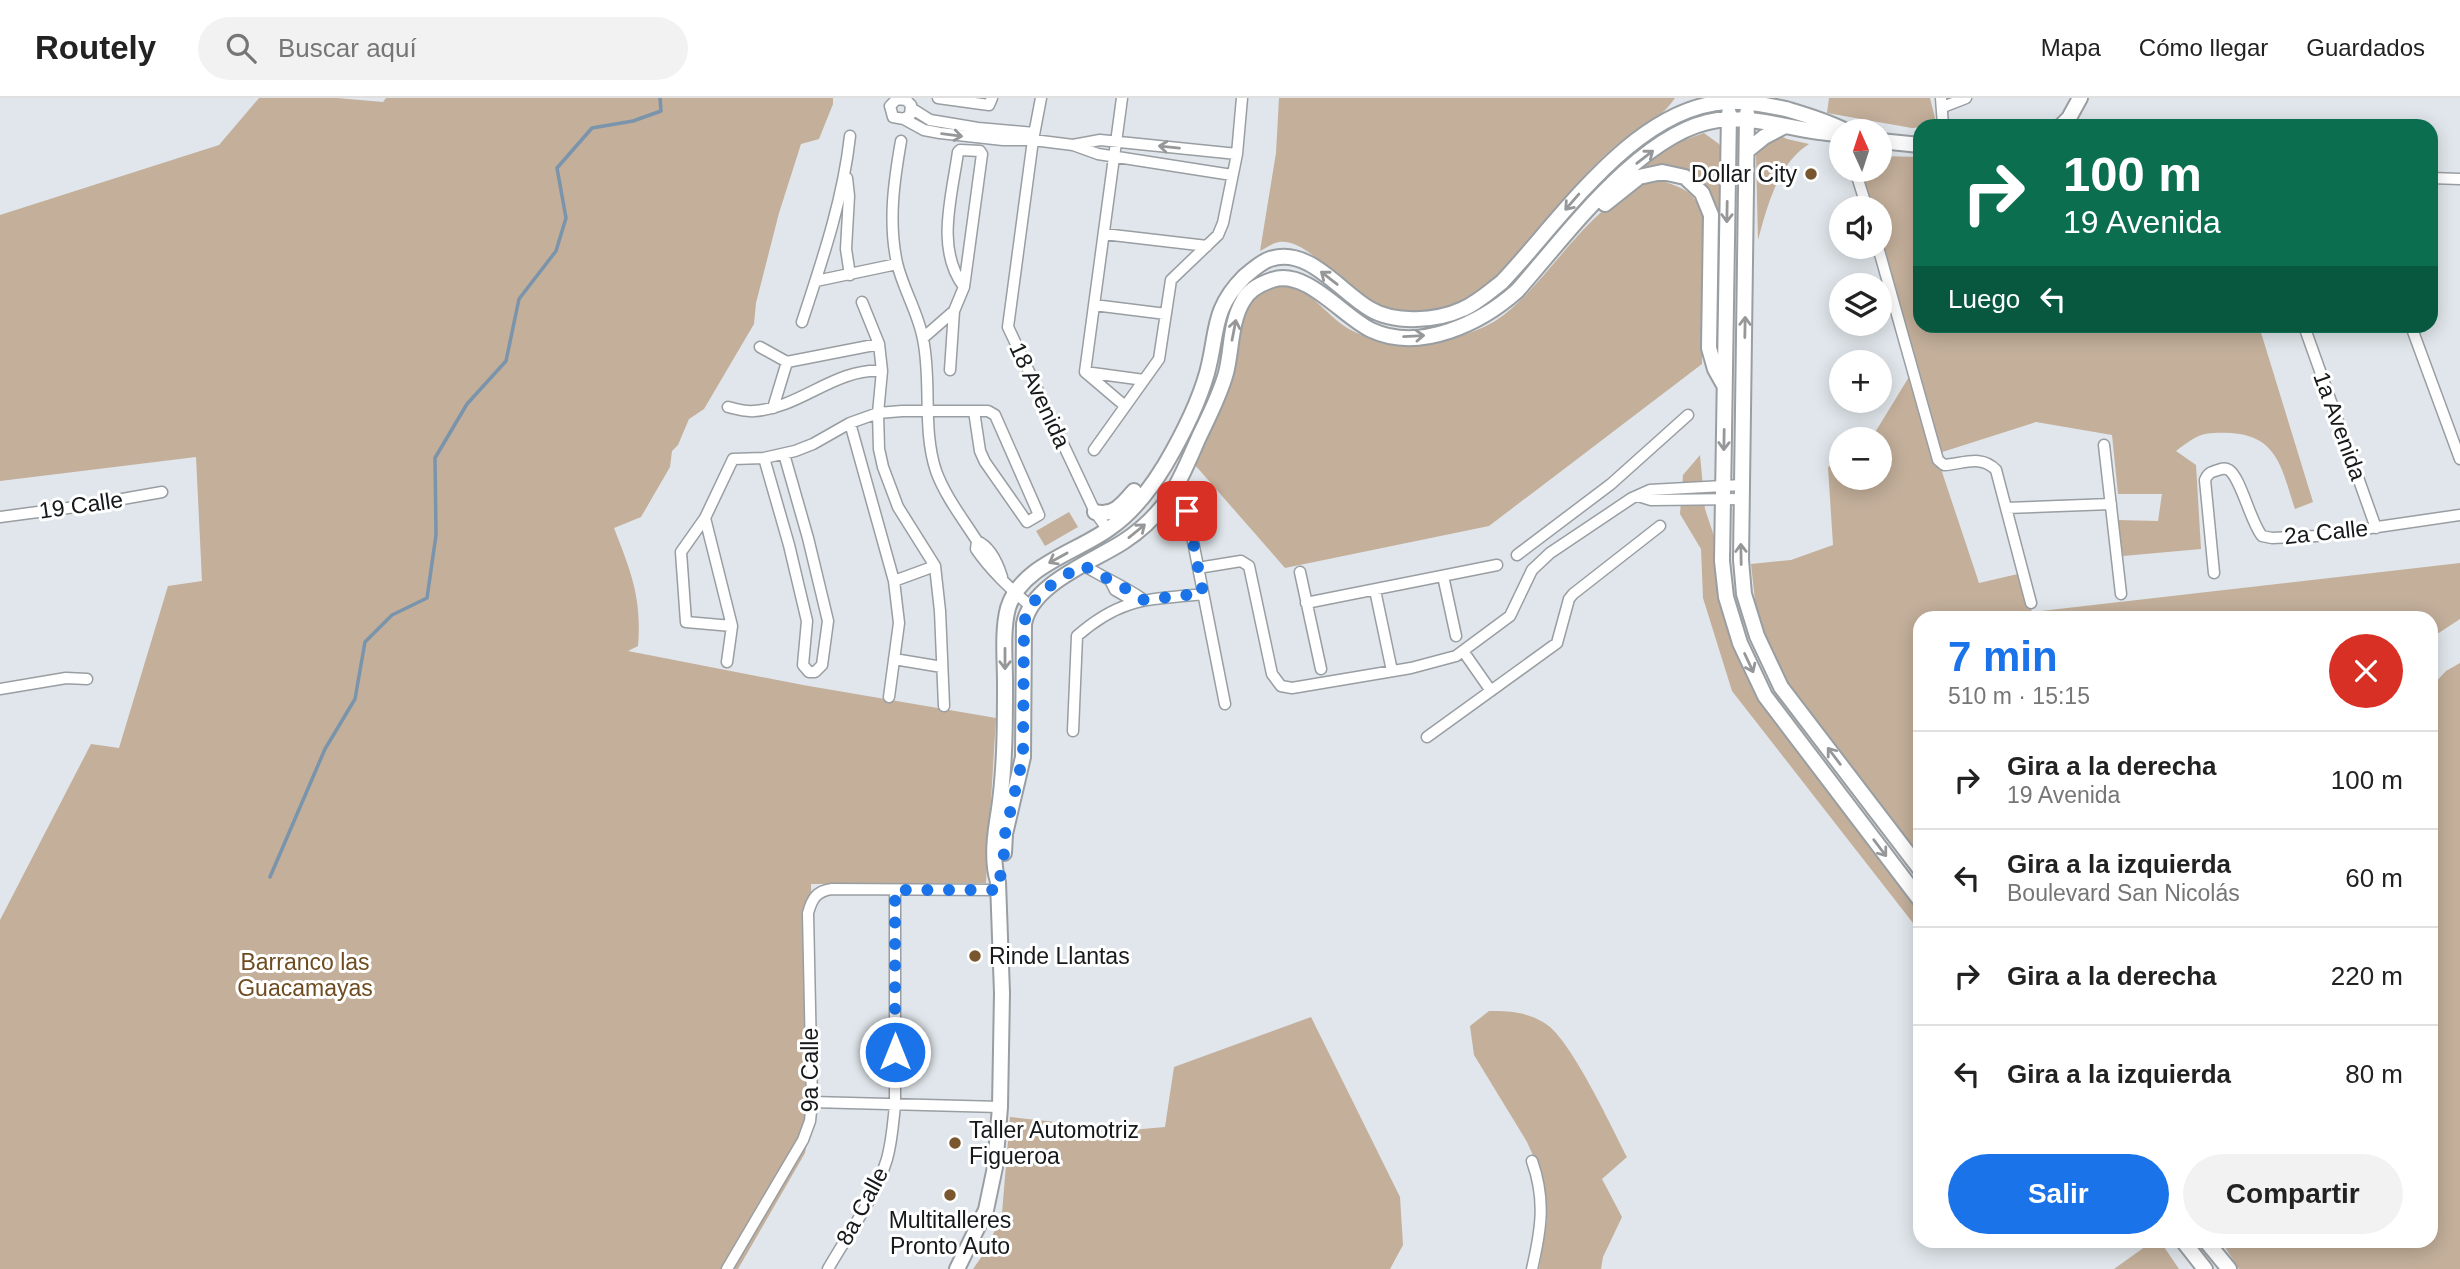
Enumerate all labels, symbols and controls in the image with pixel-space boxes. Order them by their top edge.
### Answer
search box [198,17,688,80]
text: Routely [35,29,156,66]
icon: search [222,29,260,67]
text: Buscar aquí [278,33,417,63]
text: Mapa [2041,34,2101,61]
text: Cómo llegar [2139,34,2268,61]
text: Guardados [2306,34,2425,61]
north arrow [1829,119,1892,182]
map controls [1829,119,1892,490]
one-way arrow [940,128,963,141]
one-way arrow [1158,140,1181,153]
icon: right [1948,147,2039,238]
text: 100 m [2063,147,2202,201]
one-way arrow [1635,149,1653,164]
place label: Dollar City [1691,161,1797,187]
marker: Dollar City [1803,166,1819,182]
one-way arrow [1564,193,1580,211]
button: sound [1829,196,1892,259]
one-way arrow [1721,201,1734,224]
text: 19 Avenida [2063,204,2221,240]
one-way arrow [1320,270,1339,285]
button: layers [1829,273,1892,336]
icon: left [2034,280,2072,318]
text: Luego [1948,284,2020,314]
one-way arrow [1738,316,1752,339]
one-way arrow [1227,319,1241,342]
one-way arrow [1402,330,1425,343]
street label: 18 Avenida [1004,338,1076,452]
button: + [1829,350,1892,413]
street label: 1a Avenida [2308,368,2372,484]
button: − [1829,427,1892,490]
one-way arrow [1718,428,1731,451]
pin [1157,481,1217,541]
street label: 19 Calle [37,486,125,524]
icon: arrive [1168,492,1206,530]
street label: 2a Calle [2283,515,2369,549]
one-way arrow [1127,523,1145,539]
one-way arrow [1734,543,1748,566]
one-way arrow [1048,552,1069,565]
text: 7 min [1948,633,2058,680]
button: close [2329,634,2403,708]
one-way arrow [998,648,1012,671]
one-way arrow [1743,652,1757,673]
text: 510 m · 15:15 [1948,683,2090,709]
one-way arrow [1827,748,1842,766]
text: Gira a la derecha [2007,751,2217,781]
icon: right [1948,761,1986,799]
text: 100 m [2331,765,2403,795]
text: 19 Avenida [2007,782,2120,808]
one-way arrow [1873,838,1888,857]
text: Gira a la izquierda [2007,849,2231,879]
icon: left [1948,859,1986,897]
text: 60 m [2345,863,2403,893]
text: Boulevard San Nicolás [2007,880,2240,906]
place label: Rinde Llantas [989,943,1130,969]
marker: Rinde Llantas [967,948,983,964]
park label: Barranco las Guacamayas [237,949,373,1001]
icon: right [1948,957,1986,995]
text: Gira a la derecha [2007,961,2217,991]
text: 220 m [2331,961,2403,991]
position arrow [858,1015,932,1089]
street label: 9a Calle [797,1028,823,1112]
icon: left [1948,1055,1986,1093]
text: Gira a la izquierda [2007,1059,2231,1089]
text: 80 m [2345,1059,2403,1089]
place label: Taller Automotriz Figueroa [969,1117,1139,1169]
marker: Taller Automotriz Figueroa [947,1135,963,1151]
button: Salir [1948,1154,2169,1234]
button: Compartir [2183,1154,2403,1234]
street label: 8a Calle [831,1163,893,1249]
marker: Multitalleres Pronto Auto [942,1187,958,1203]
place label: Multitalleres Pronto Auto [889,1207,1011,1259]

